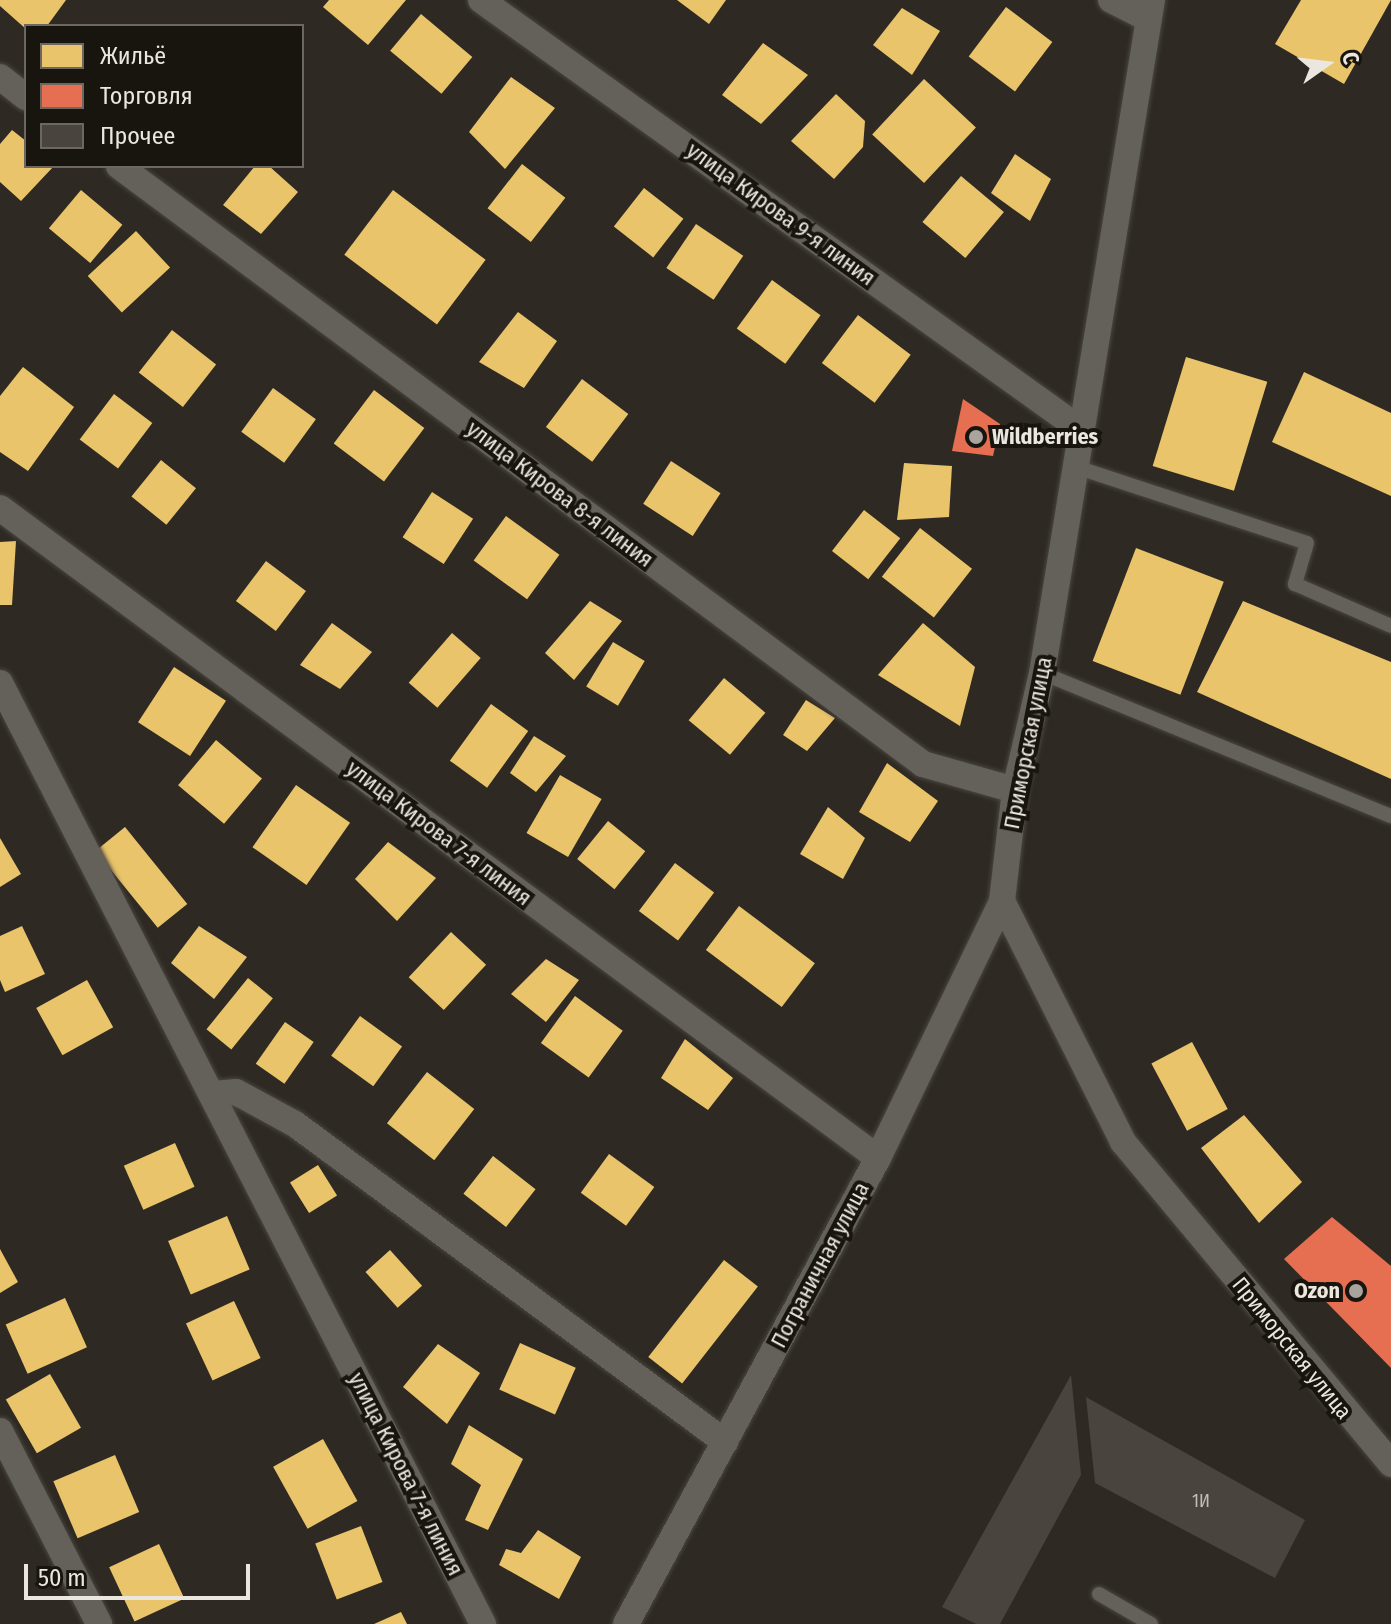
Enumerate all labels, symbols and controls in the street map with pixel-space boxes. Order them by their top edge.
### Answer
legend [24,24,304,168]
north arrow [1287,24,1367,104]
text: Жильё [100,42,166,70]
text: С [1336,49,1365,67]
text: Торговля [100,82,193,110]
text: Прочее [100,122,175,150]
street label: улица Кирова 9-я линия [682,137,880,291]
street label: улица Кирова 8-я линия [462,415,658,573]
place label: Wildberries [992,424,1098,450]
marker: Wildberries [967,428,985,446]
street label: Приморская улица [998,655,1058,831]
street label: улица Кирова 7-я линия [341,755,537,911]
street label: Пограничная улица [765,1178,875,1352]
street label: Приморская улица [1227,1272,1357,1424]
place label: Ozon [1294,1278,1340,1304]
marker: Ozon [1347,1282,1365,1300]
street label: улица Кирова 7-я линия [343,1368,469,1580]
house number: 1И [1192,1490,1210,1512]
scale bar [28,1548,254,1598]
text: 50 m [38,1564,86,1592]

